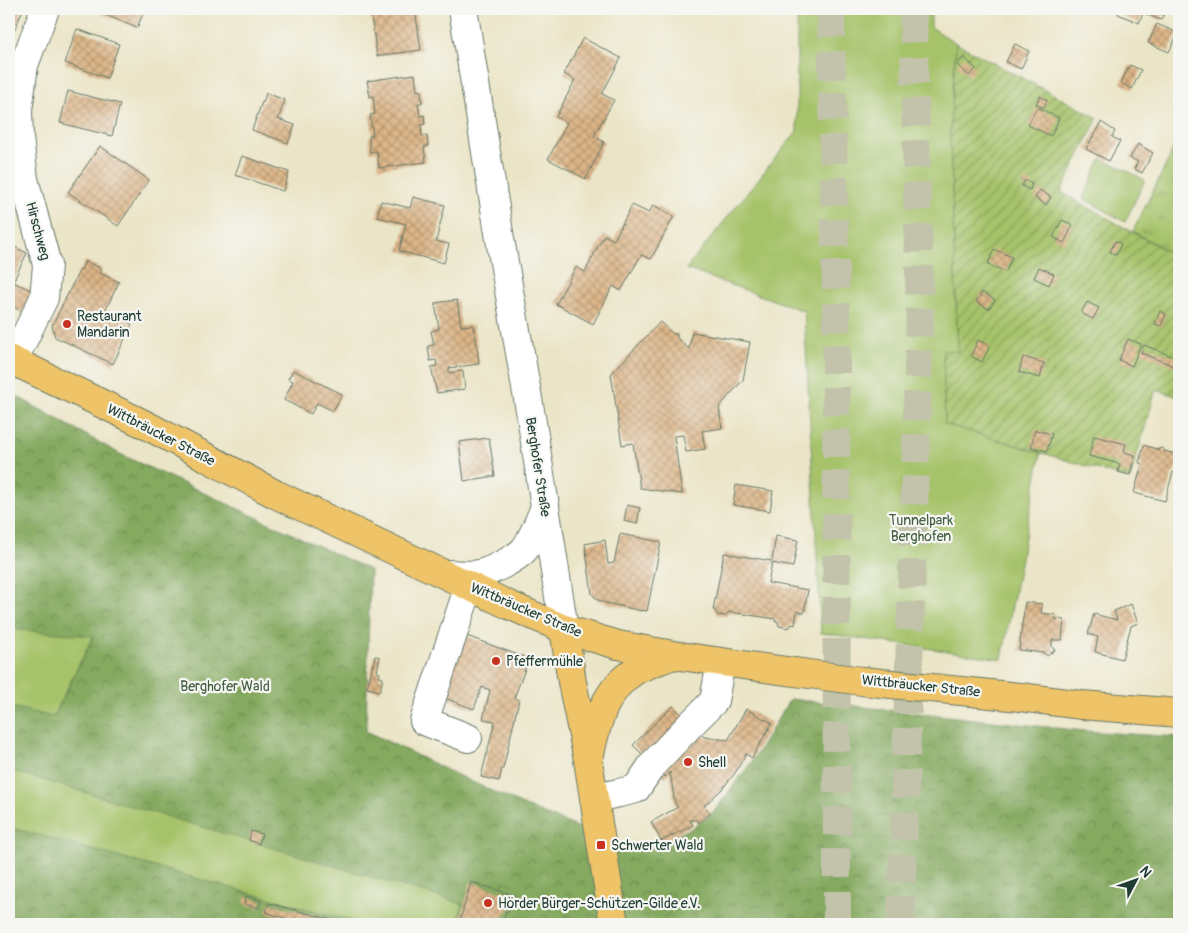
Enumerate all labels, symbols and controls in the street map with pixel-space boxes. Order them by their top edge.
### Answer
street label: Hirschweg [22,200,54,262]
place label: Restaurant Mandarin [77,308,142,341]
marker: Restaurant Mandarin [61,318,73,330]
street label: Wittbräucker Straße [104,400,218,470]
street label: Berghofer Straße [522,416,554,518]
park label: Tunnelpark Berghofen [889,512,953,545]
street label: Wittbräucker Straße [468,579,584,641]
place label: Pfeffermühle [506,653,583,670]
marker: Pfeffermühle [490,655,502,667]
street label: Wittbräucker Straße [861,671,981,701]
park label: Berghofer Wald [180,678,270,695]
place label: Shell [698,754,726,771]
marker: Shell [682,756,694,768]
place label: Schwerter Wald [611,837,704,854]
marker: Schwerter Wald [595,839,607,851]
north arrow [1110,856,1160,906]
text: N [1136,863,1155,881]
place label: Hörder Bürger-Schützen-Gilde e.V. [498,895,700,912]
marker: Hörder Bürger-Schützen-Gilde e.V. [482,897,494,909]

